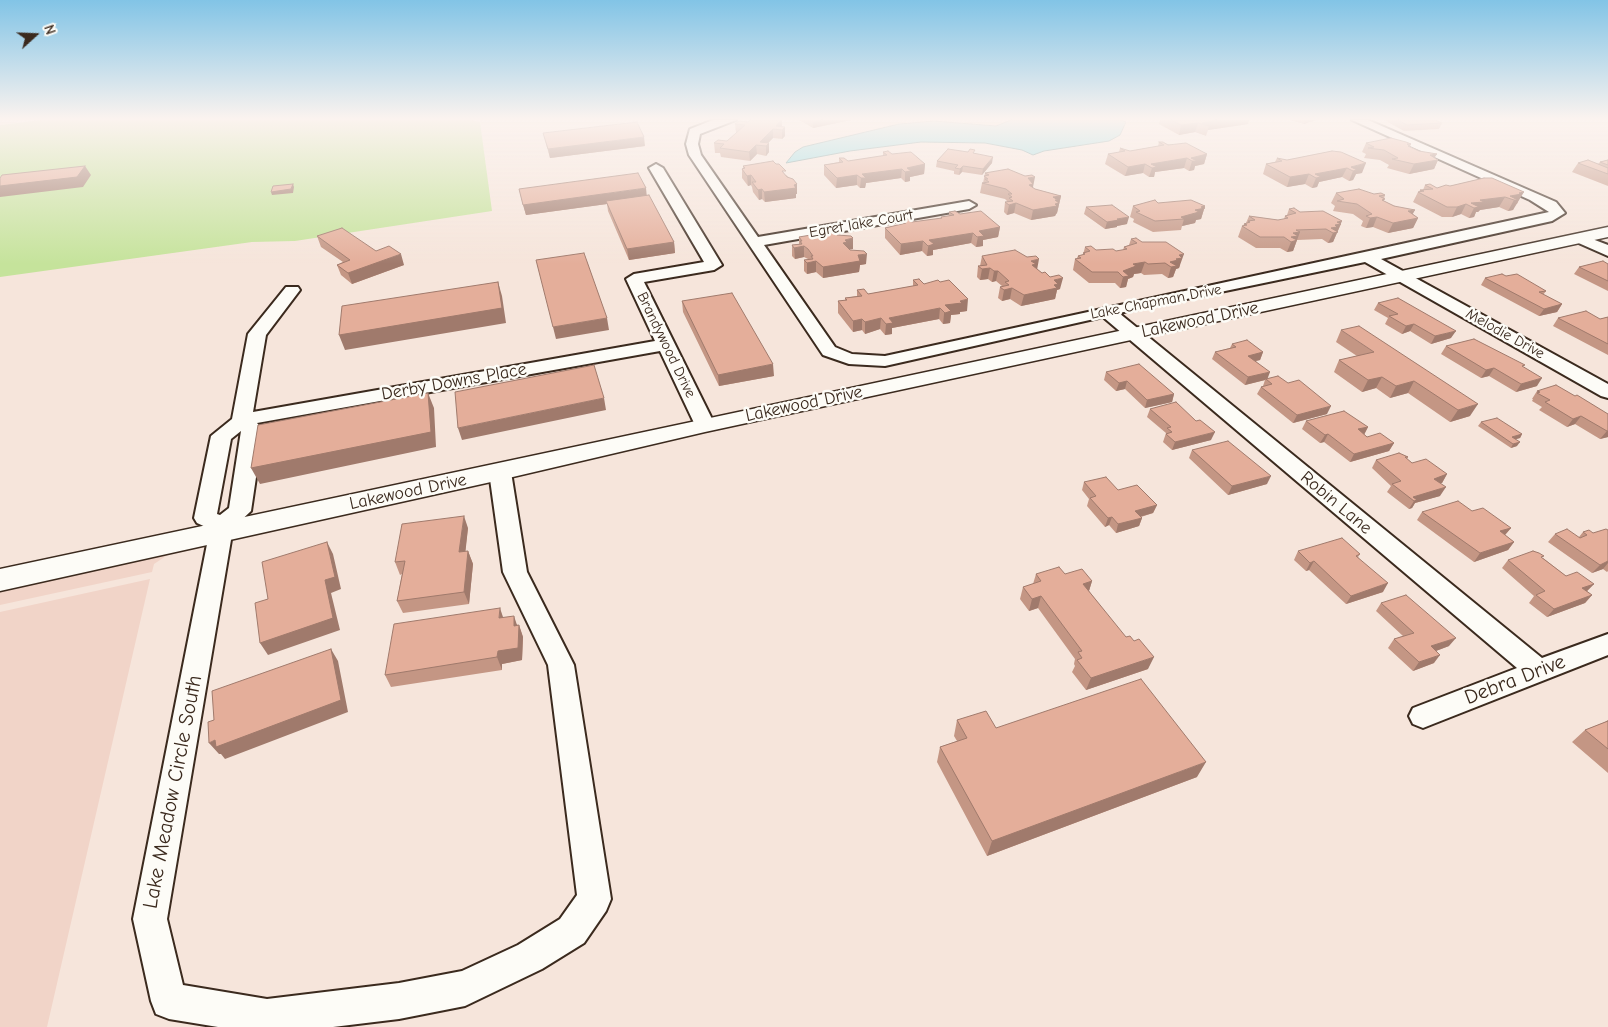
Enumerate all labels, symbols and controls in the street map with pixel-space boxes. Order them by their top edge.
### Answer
north arrow [10,10,60,60]
text: N [40,22,59,37]
street label: Egret lake Court [808,206,914,242]
street label: Lake Chapman Drive [1089,280,1223,324]
street label: Brandywood Drive [633,289,699,401]
street label: Lakewood Drive [1140,297,1260,343]
street label: Melodie Drive [1462,305,1548,363]
street label: Derby Downs Place [380,359,528,405]
street label: Lakewood Drive [744,381,864,427]
street label: Robin Lane [1296,467,1376,539]
street label: Lakewood Drive [348,469,468,515]
street label: Debra Drive [1461,649,1569,711]
street label: Lake Meadow Circle South [138,673,208,911]

